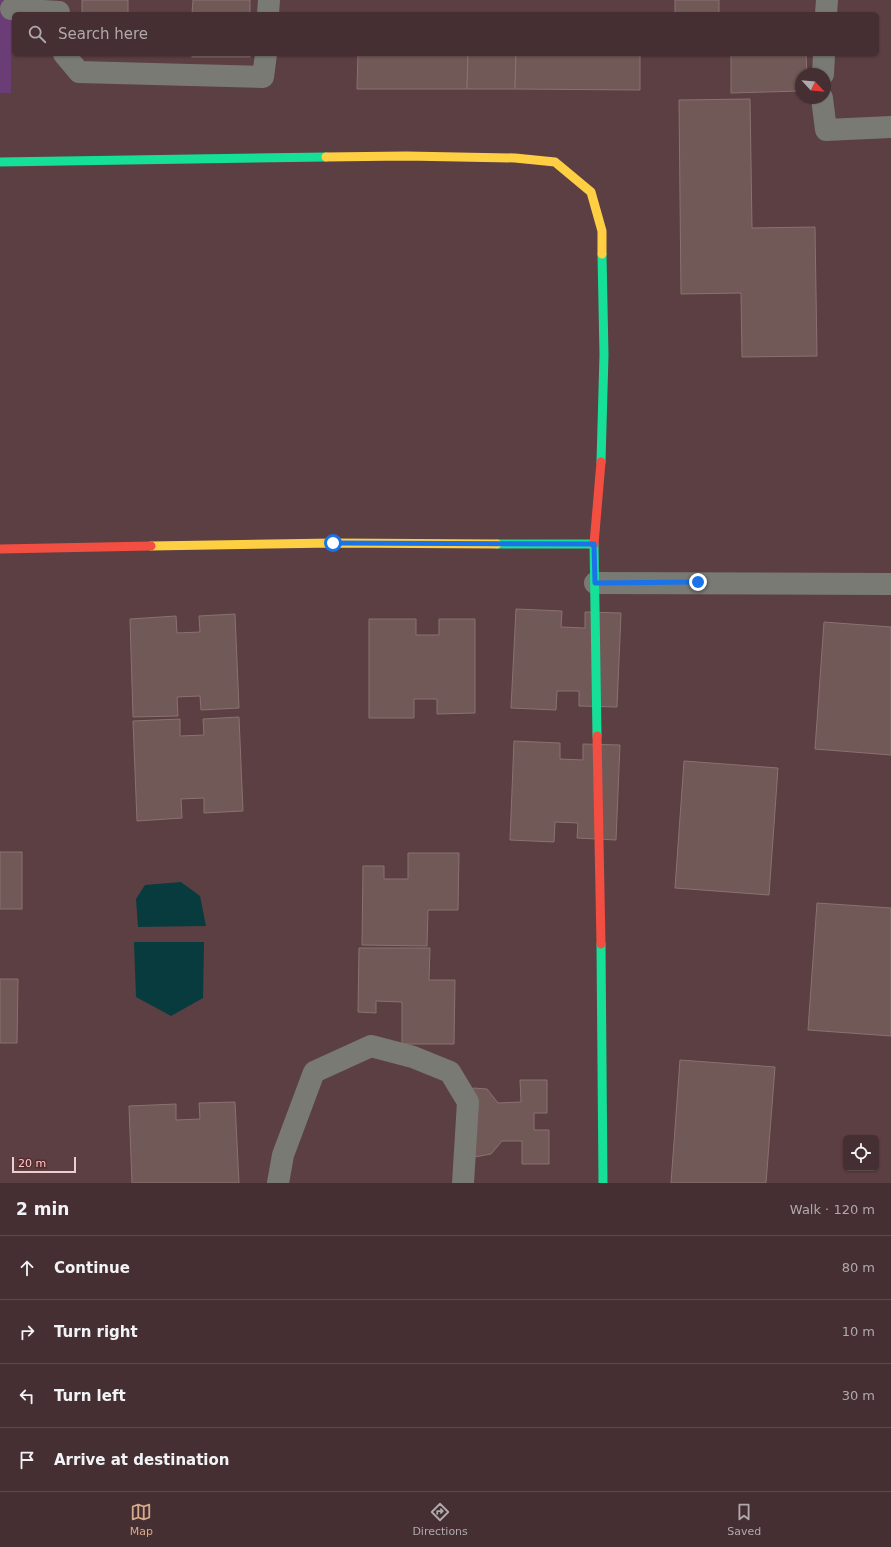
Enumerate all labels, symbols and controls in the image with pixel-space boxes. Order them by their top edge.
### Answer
search box [12,12,879,56]
icon: search [26,23,48,45]
text: Search here [58,25,148,43]
north arrow [795,68,831,104]
route start [324,534,342,552]
route end [689,573,707,591]
map controls [843,1135,879,1171]
button: locate [843,1135,879,1171]
scale bar [12,1155,76,1174]
text: 20 m [18,1157,46,1170]
text: 2 min [16,1199,69,1219]
text: Walk · 120 m [790,1202,875,1217]
icon: ahead [16,1257,38,1279]
text: Continue [54,1259,130,1277]
text: 80 m [842,1260,875,1275]
icon: right [16,1321,38,1343]
text: Turn right [54,1323,138,1341]
text: 10 m [842,1324,875,1339]
icon: left [16,1385,38,1407]
text: Turn left [54,1387,126,1405]
text: 30 m [842,1388,875,1403]
icon: arrive [16,1449,38,1471]
text: Arrive at destination [54,1451,229,1469]
tab: Map [130,1501,153,1538]
tab: Directions [412,1501,468,1538]
tab: Saved [727,1501,761,1538]

